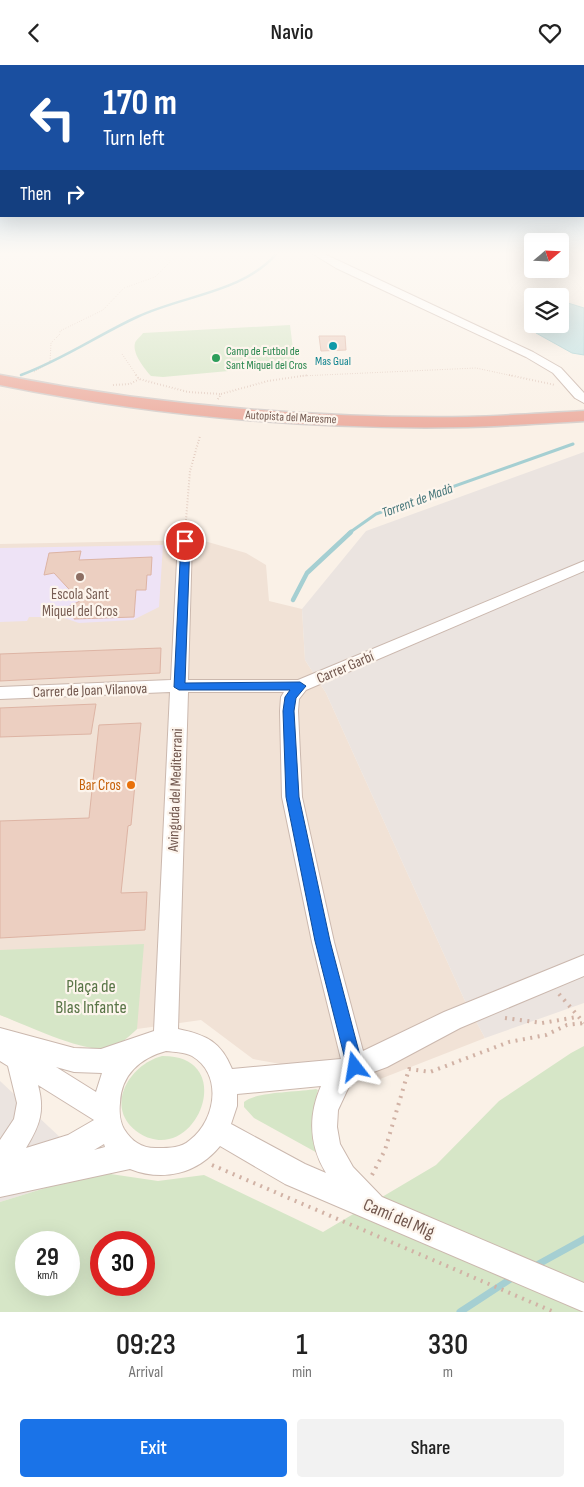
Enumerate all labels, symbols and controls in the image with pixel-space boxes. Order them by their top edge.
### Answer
icon: back [20,19,48,47]
text: Navio [271,19,313,46]
icon: heart [536,19,564,47]
text: 170 m [103,82,177,125]
icon: left [20,85,85,150]
text: Turn left [103,125,165,152]
icon: right [61,180,89,208]
text: Then [20,183,51,206]
north arrow [524,233,569,277]
map controls [524,233,569,333]
button: layers [524,288,569,333]
marker: Mas Gual [327,340,339,352]
place label: Camp de Futbol de Sant Miquel del Cros [226,344,307,373]
marker: Camp de Futbol de Sant Miquel del Cros [210,352,222,364]
place label: Mas Gual [315,354,351,369]
street label: Autopista del Maresme [244,408,337,427]
water label: Torrent de Madà [379,480,455,521]
pin [164,520,206,562]
icon: arrive [171,527,199,555]
marker: Escola Sant Miquel del Cros [74,571,86,583]
place label: Escola Sant Miquel del Cros [42,585,118,621]
street label: Carrer Garbí [314,647,377,688]
street label: Carrer de Joan Vilanova [33,679,148,702]
street label: Avinguda del Mediterrani [164,728,187,853]
place label: Bar Cros [79,776,121,795]
marker: Bar Cros [125,779,137,791]
park label: Plaça de Blas Infante [55,976,127,1018]
position arrow [328,1040,380,1092]
street label: Camí del Mig [360,1194,438,1243]
speed limit sign: 30 [90,1231,155,1296]
text: 29 [36,1242,59,1273]
text: km/h [37,1268,58,1283]
text: 09:23 [116,1327,176,1363]
text: 1 [296,1327,308,1363]
text: 330 [428,1327,468,1363]
text: Arrival [129,1363,163,1382]
text: min [292,1363,312,1382]
text: m [443,1363,453,1382]
button: Exit [20,1419,287,1477]
button: Share [297,1419,564,1477]

